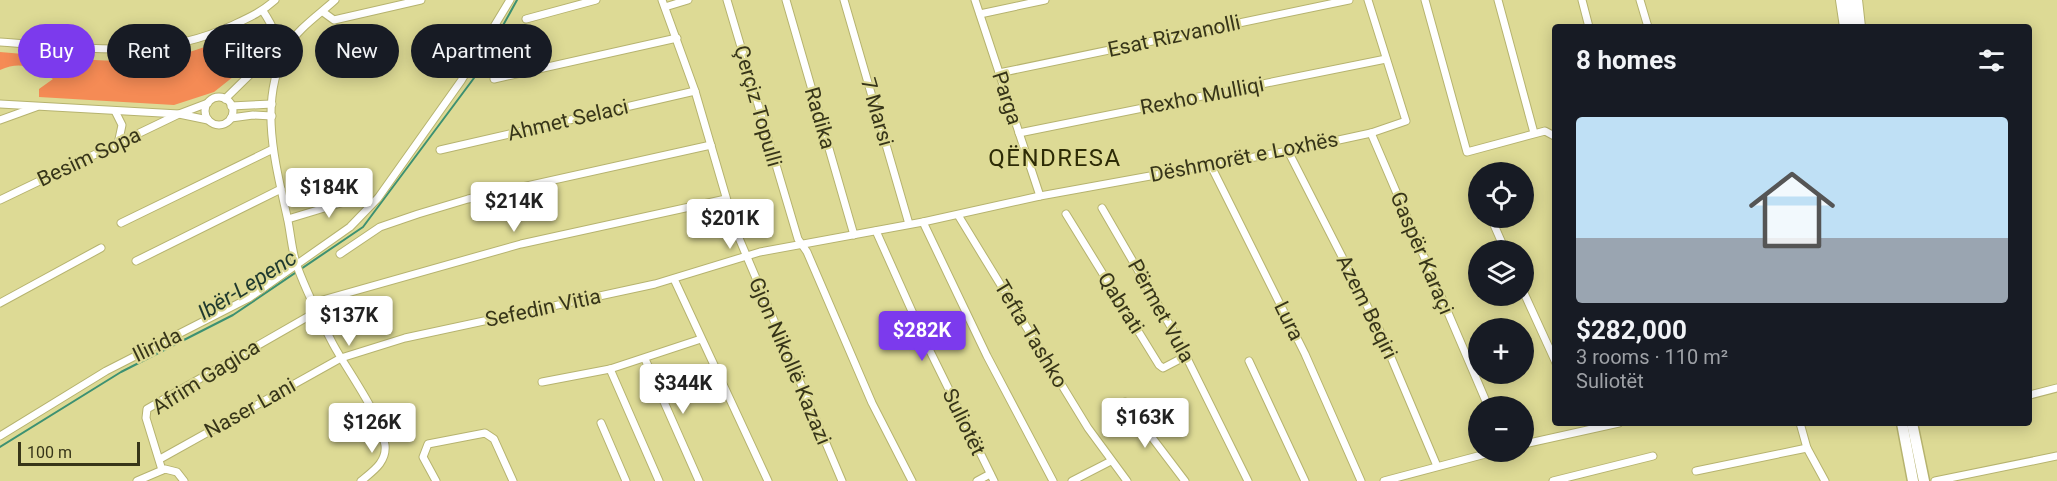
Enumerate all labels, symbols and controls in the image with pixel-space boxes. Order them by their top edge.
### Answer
street label: Esat Rizvanolli [1105,10,1243,62]
chip: Buy [18,24,95,78]
chip: Rent [107,24,191,78]
chip: Filters [203,24,303,78]
chip: New [315,24,399,78]
chip: Apartment [411,24,552,78]
street label: Çerçiz Topulli [729,43,787,169]
icon: filters [1975,44,2008,77]
text: 8 homes [1576,45,1677,75]
street label: Parga [987,68,1027,128]
street label: Rexho Mulliqi [1138,72,1266,120]
street label: 7 Marsi [856,75,898,149]
street label: Radika [800,84,840,152]
street label: Ahmet Selaci [505,94,631,146]
street label: Besim Sopa [33,123,145,191]
street label: Dëshmorët e Loxhës [1148,127,1340,187]
district label: QËNDRESA [988,144,1122,172]
icon: home [1738,156,1846,264]
map controls [1468,162,1534,462]
button: locate [1468,162,1534,228]
pin: $184K [287,168,371,219]
text: $184K [300,175,358,199]
pin: $214K [472,182,556,233]
street label: Gaspër Karaçi [1385,188,1459,318]
text: $214K [485,189,543,213]
pin: $201K [688,199,772,250]
text: $201K [701,206,759,230]
button: layers [1468,240,1534,306]
water label: Ibër-Lepenc [193,245,301,325]
street label: Azem Beqiri [1332,251,1402,363]
street label: Përmet Vula [1123,255,1199,367]
street label: Qabrati [1093,268,1149,338]
street label: Gjon Nikollë Kazazi [744,274,836,448]
street label: Tefta Tashko [990,276,1072,392]
street label: Sefedin Vitia [483,284,603,332]
pin: $137K [307,296,391,347]
street label: Lura [1269,298,1309,344]
text: $137K [320,303,378,327]
pin: $282K [880,311,964,362]
text: $282,000 [1576,315,1687,345]
text: $282K [893,318,951,342]
button: + [1468,318,1534,384]
street label: Ilirida [129,323,185,367]
street label: Afrim Gagica [148,335,264,419]
text: 3 rooms · 110 m² [1576,345,1728,369]
pin: $344K [641,364,725,415]
text: Suliotët [1576,369,1644,393]
text: $344K [654,371,712,395]
street label: Naser Lani [200,373,300,443]
street label: Suliotët [938,385,990,459]
button: − [1468,396,1534,462]
pin: $163K [1103,398,1187,449]
pin: $126K [330,403,414,454]
text: $163K [1116,405,1174,429]
text: $126K [343,410,401,434]
scale bar [18,439,140,466]
text: 100 m [27,443,72,462]

